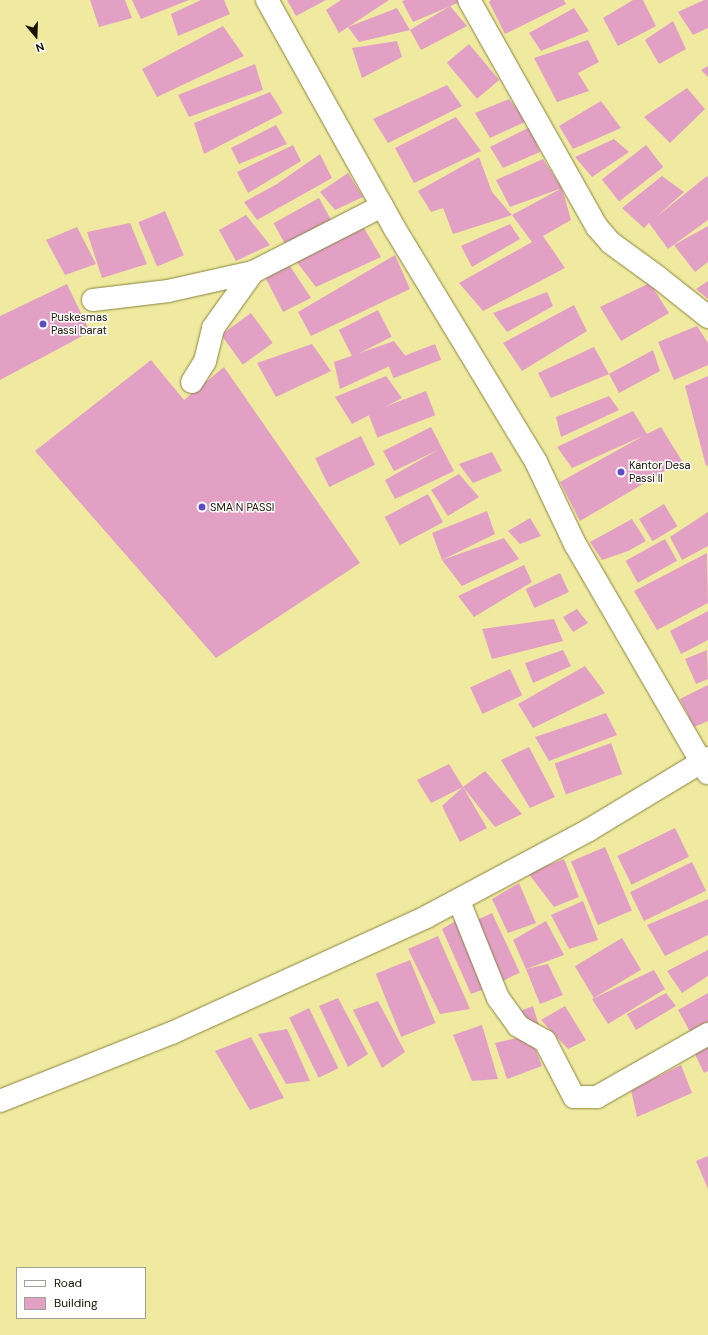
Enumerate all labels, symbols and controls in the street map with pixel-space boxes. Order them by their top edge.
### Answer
north arrow [16,16,56,56]
text: N [34,39,46,55]
place label: Puskesmas Passi barat [51,311,107,337]
marker: Puskesmas Passi barat [38,319,48,329]
place label: Kantor Desa Passi II [629,459,690,485]
marker: Kantor Desa Passi II [616,467,626,477]
place label: SMA N PASSI [210,500,274,514]
marker: SMA N PASSI [197,502,207,512]
legend [16,1267,146,1319]
text: Road [54,1275,82,1291]
text: Building [54,1295,98,1311]

